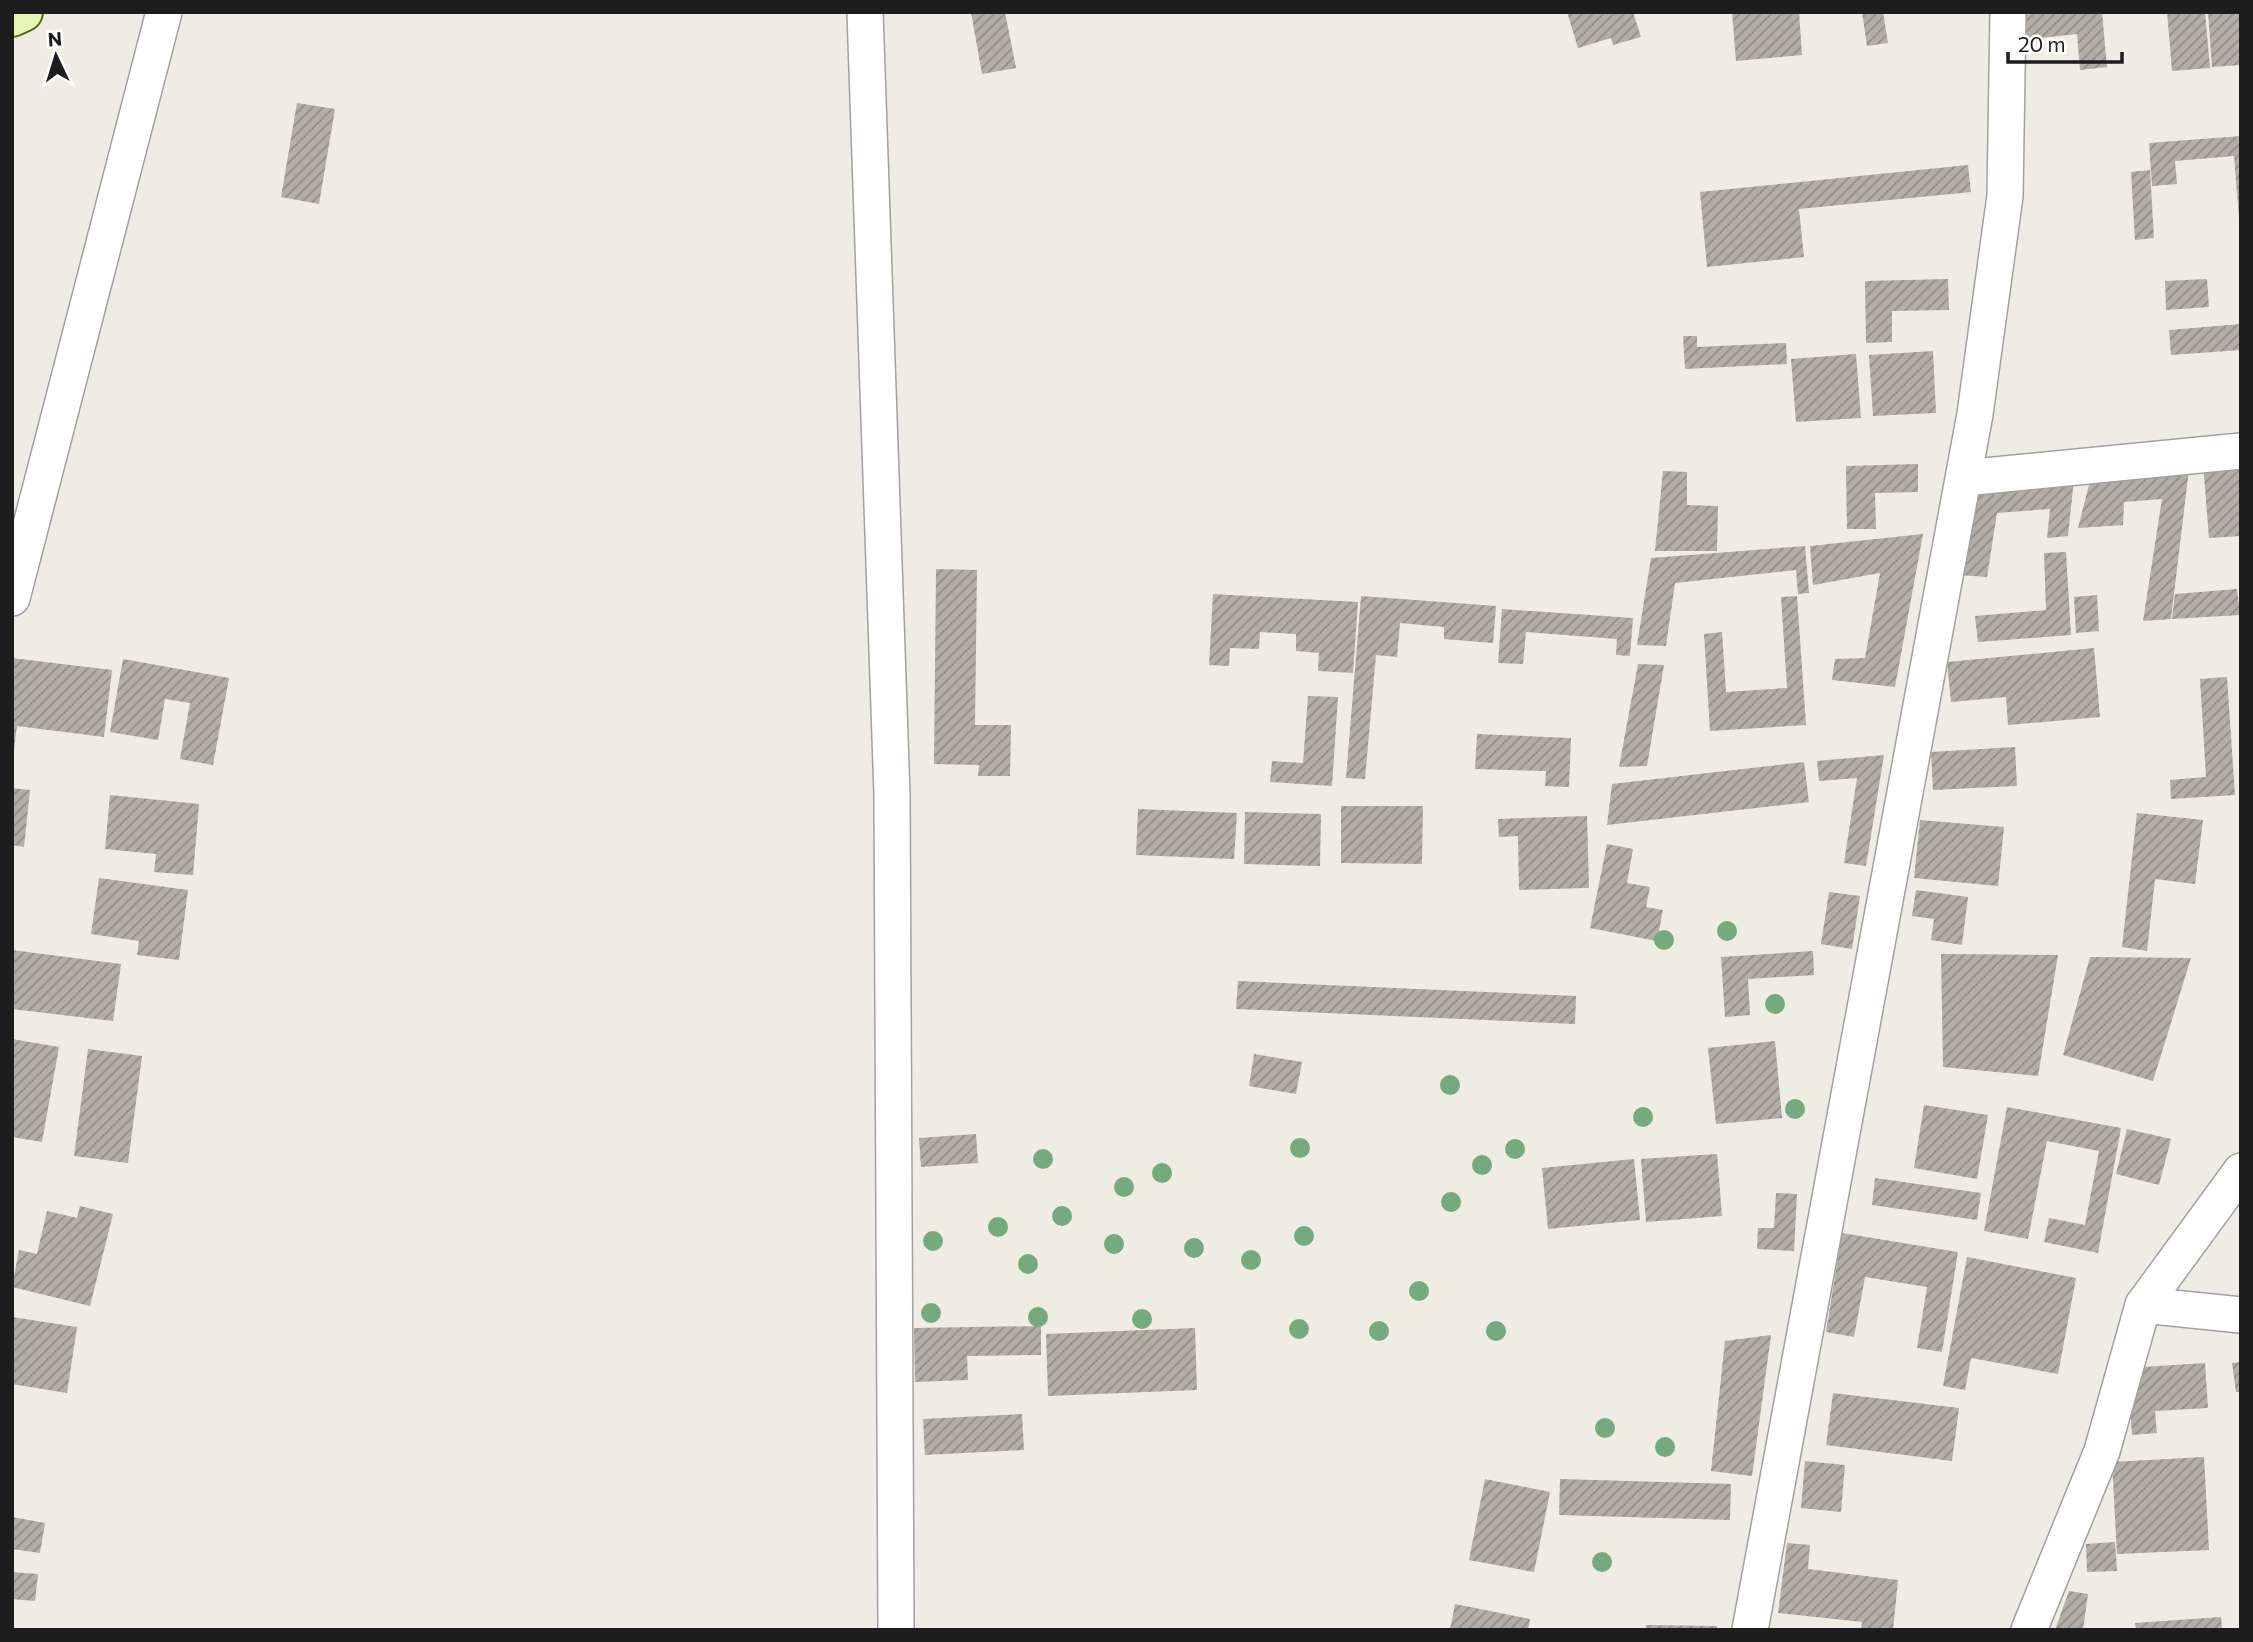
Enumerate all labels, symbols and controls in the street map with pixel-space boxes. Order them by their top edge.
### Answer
north arrow [21,21,91,91]
scale bar [2008,21,2122,65]
text: N [47,27,63,51]
text: 20 m [2018,31,2066,56]

